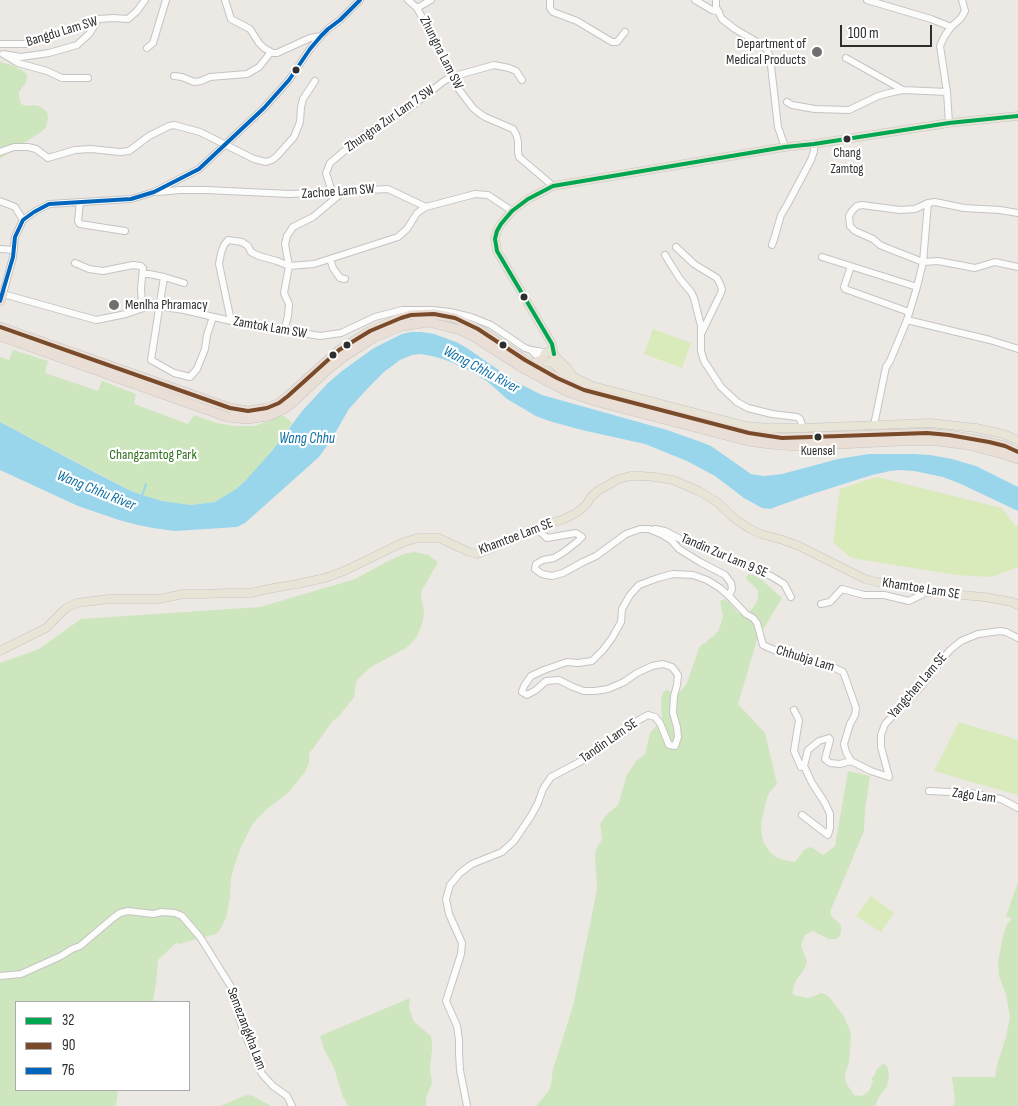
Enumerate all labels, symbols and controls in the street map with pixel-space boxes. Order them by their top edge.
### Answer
street label: Bangdu Lam SW [24,13,100,51]
street label: Zhungna Lam SW [415,14,467,92]
scale bar [843,15,936,47]
text: 100 m [848,24,879,43]
place label: Department of Medical Products [726,36,806,68]
marker: Department of Medical Products [810,45,824,59]
unlabelled marker [291,65,301,75]
street label: Zhungna Zur Lam 7 SW [342,82,438,156]
marker: Chang Zamtog [842,134,852,144]
place label: Chang Zamtog [830,146,864,177]
street label: Zachoe Lam SW [301,181,375,203]
unlabelled marker [519,292,529,302]
place label: Menlha Phramacy [125,297,208,313]
marker: Menlha Phramacy [107,298,121,312]
street label: Zamtok Lam SW [232,313,308,343]
unlabelled marker [342,340,352,350]
unlabelled marker [498,340,508,350]
water label: Wang Chhu River [440,342,522,398]
unlabelled marker [328,350,338,360]
water label: Wang Chhu [279,430,335,448]
marker: Kuensel [813,432,823,442]
place label: Kuensel [801,444,835,460]
park label: Changzamtog Park [109,447,197,463]
water label: Wang Chhu River [54,467,138,515]
street label: Khamtoe Lam SE [476,515,556,559]
street label: Tandin Zur Lam 9 SE [678,530,770,582]
street label: Khamtoe Lam SE [881,575,961,603]
street label: Chhubja Lam [774,642,836,676]
street label: Yangchen Lam SE [885,650,951,722]
street label: Tandin Lam SE [577,715,641,767]
street label: Zago Lam [951,785,997,807]
street label: Semezangkha Lam [223,985,269,1073]
legend [15,1001,190,1091]
text: 32 [62,1011,74,1030]
text: 90 [62,1036,75,1055]
text: 76 [62,1061,75,1080]

